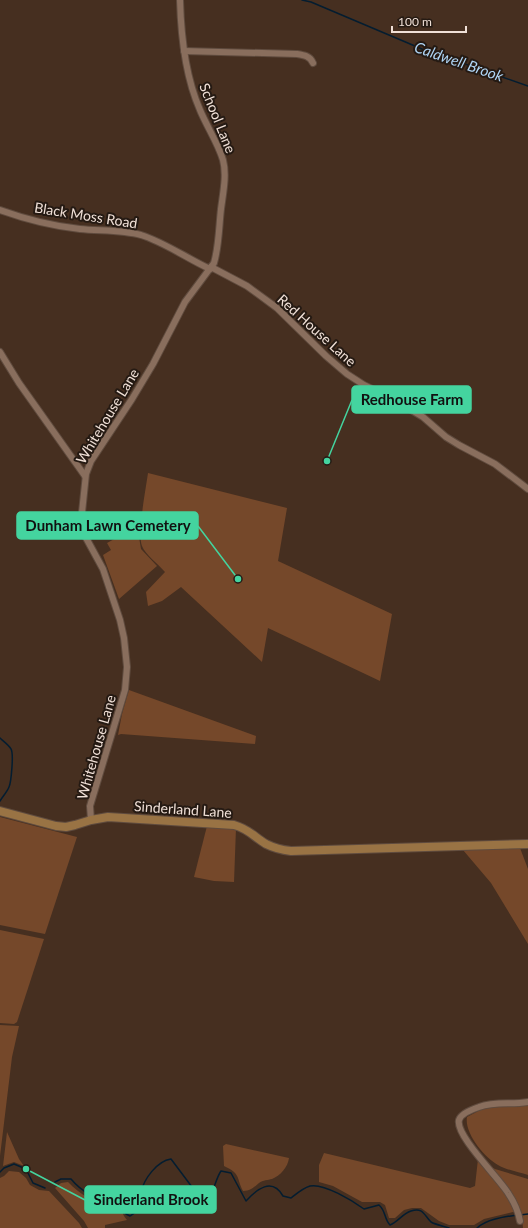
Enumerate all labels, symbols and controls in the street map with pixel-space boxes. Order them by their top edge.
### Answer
scale bar [392,8,466,34]
text: 100 m [398,14,432,29]
water label: Caldwell Brook [412,37,507,85]
street label: School Lane [196,80,240,156]
street label: Black Moss Road [33,198,139,232]
street label: Red House Lane [274,290,360,370]
street label: Whitehouse Lane [72,365,142,467]
callout: Redhouse Farm [352,386,471,413]
text: Redhouse Farm [361,390,463,408]
callout: Dunham Lawn Cemetery [17,512,198,539]
text: Dunham Lawn Cemetery [25,516,191,534]
street label: Whitehouse Lane [73,693,119,801]
street label: Sinderland Lane [134,797,232,821]
callout: Sinderland Brook [85,1186,216,1213]
text: Sinderland Brook [94,1190,209,1208]

